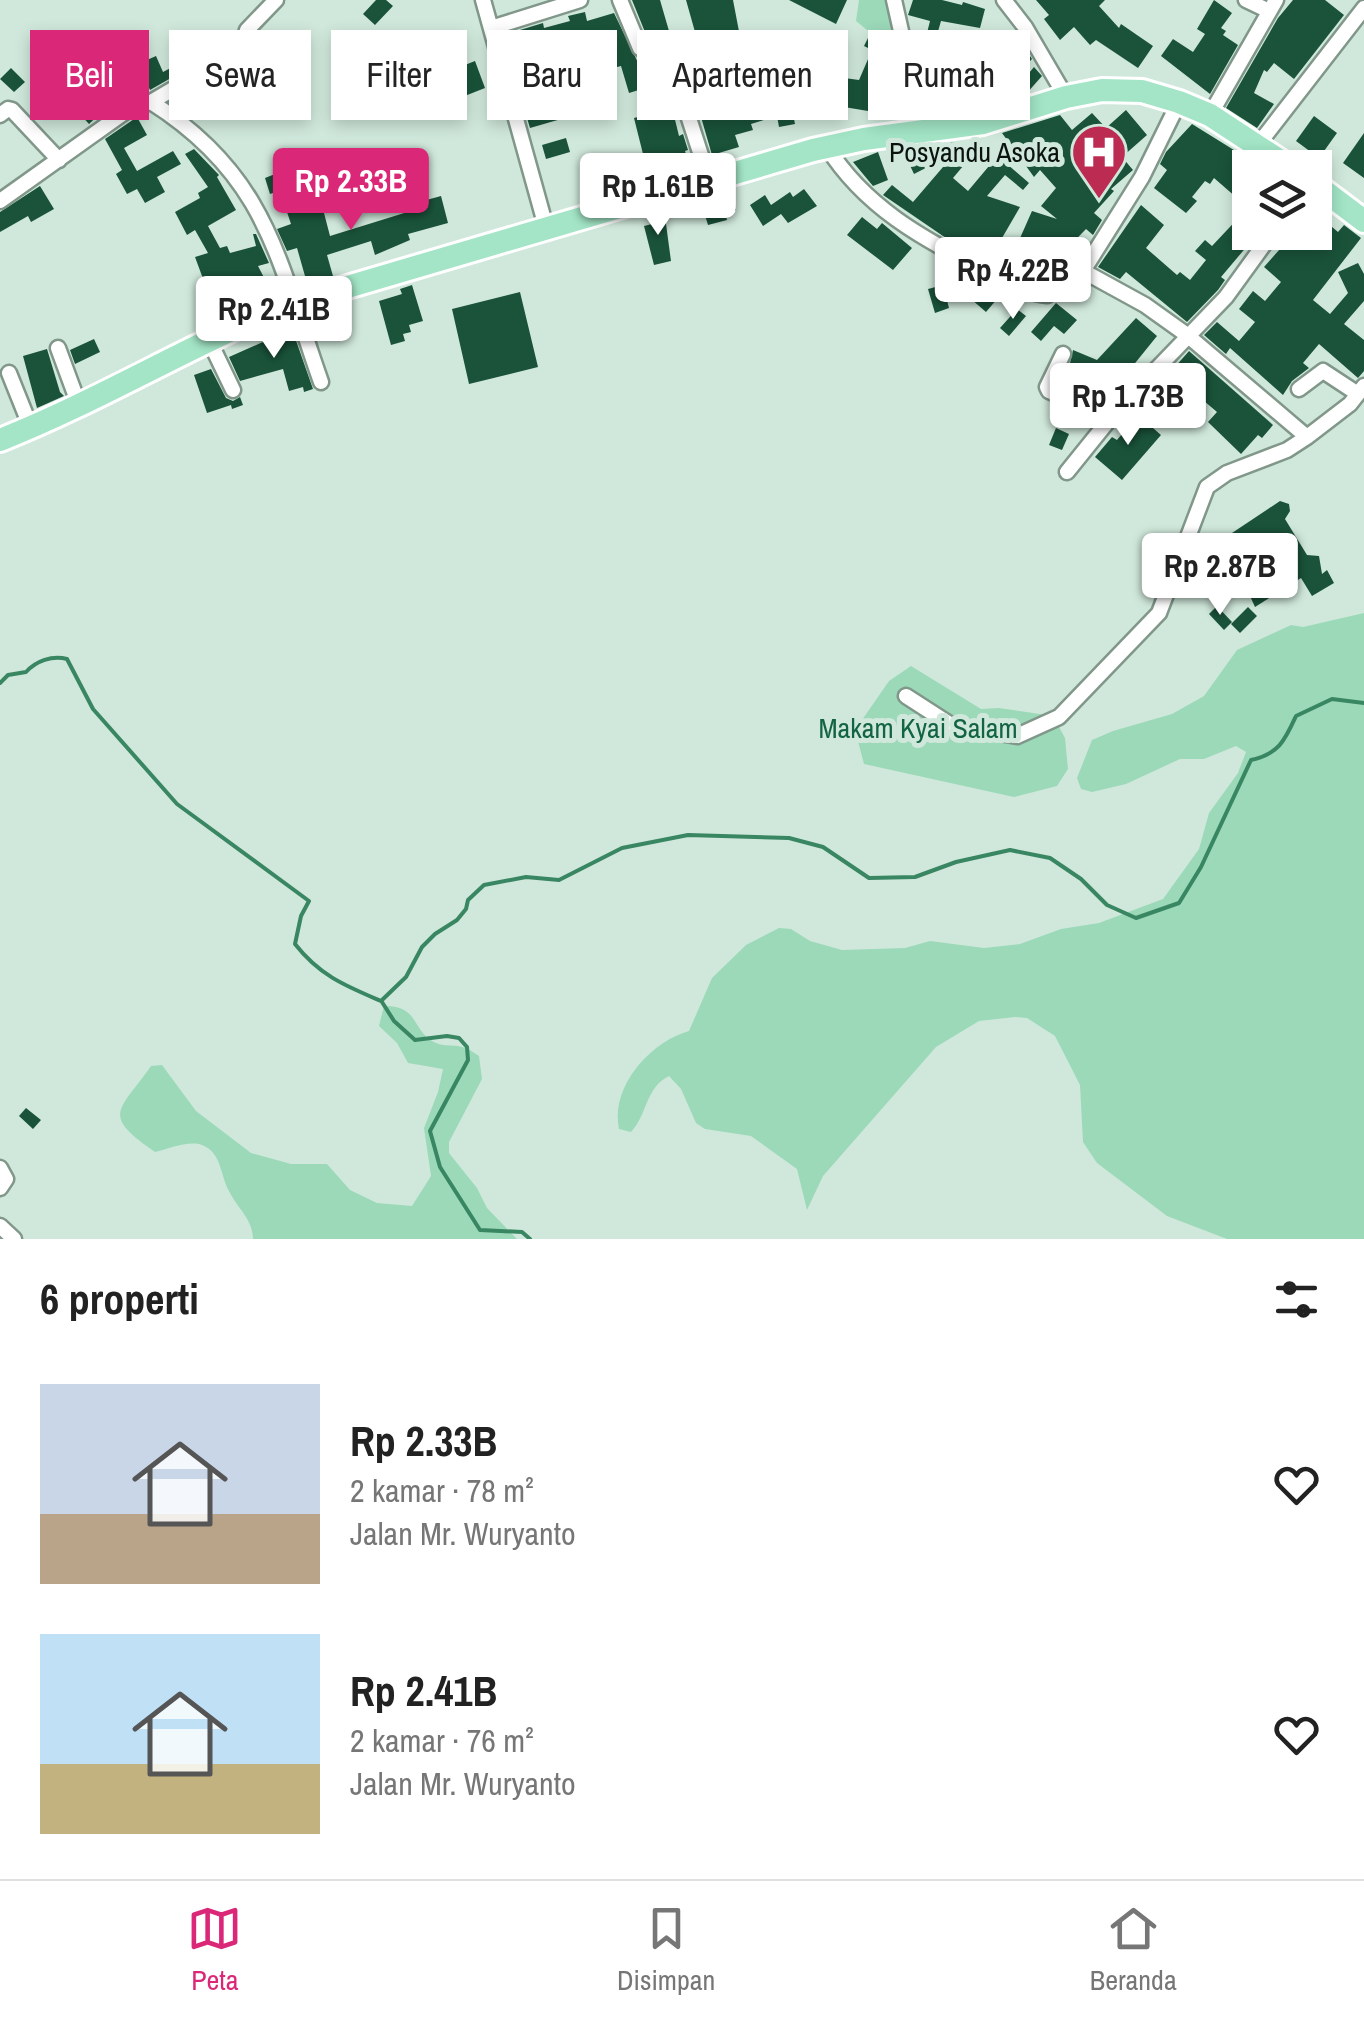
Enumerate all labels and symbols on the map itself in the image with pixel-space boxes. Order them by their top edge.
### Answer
hospital icon: Posyandu Asoka [1069,122,1129,201]
place label: Posyandu Asoka [889,133,1060,171]
pin: Rp 2.33B [248,148,454,233]
pin: Rp 1.61B [555,153,761,238]
pin: Rp 4.22B [910,237,1116,322]
pin: Rp 2.41B [171,276,377,361]
pin: Rp 1.73B [1025,363,1231,448]
pin: Rp 2.87B [1117,533,1323,618]
park label: Makam Kyai Salam [818,709,1018,747]

